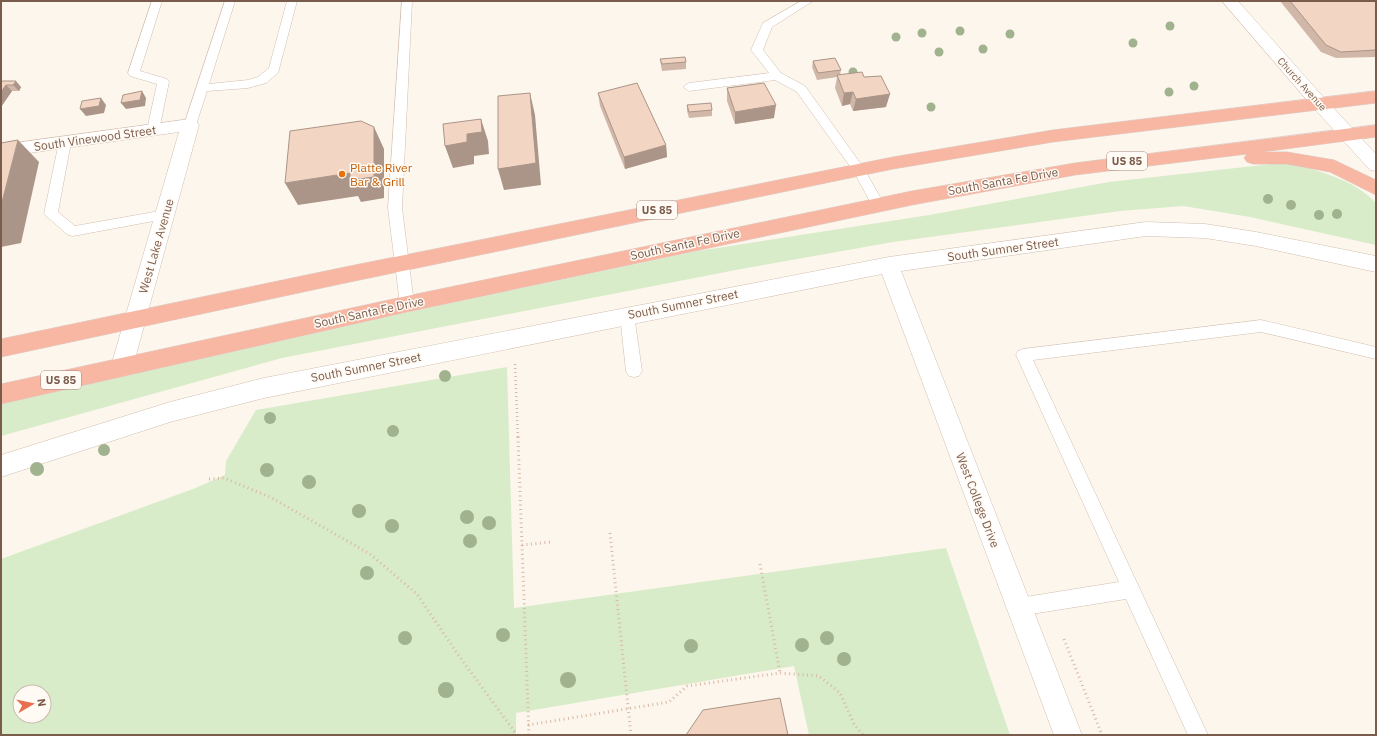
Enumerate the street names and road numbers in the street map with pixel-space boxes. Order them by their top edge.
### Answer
street label: Church Avenue [1275,55,1330,114]
street label: South Vinewood Street [33,122,157,154]
road number: US 85 [1107,152,1147,170]
street label: South Santa Fe Drive [947,164,1060,198]
street label: West Lake Avenue [135,196,177,295]
road number: US 85 [637,201,677,219]
street label: South Santa Fe Drive [629,225,742,263]
street label: South Sumner Street [946,234,1060,264]
street label: South Sumner Street [626,286,740,322]
street label: South Santa Fe Drive [313,293,426,331]
street label: South Sumner Street [309,349,423,385]
road number: US 85 [41,371,81,389]
street label: West College Drive [953,450,1003,550]

